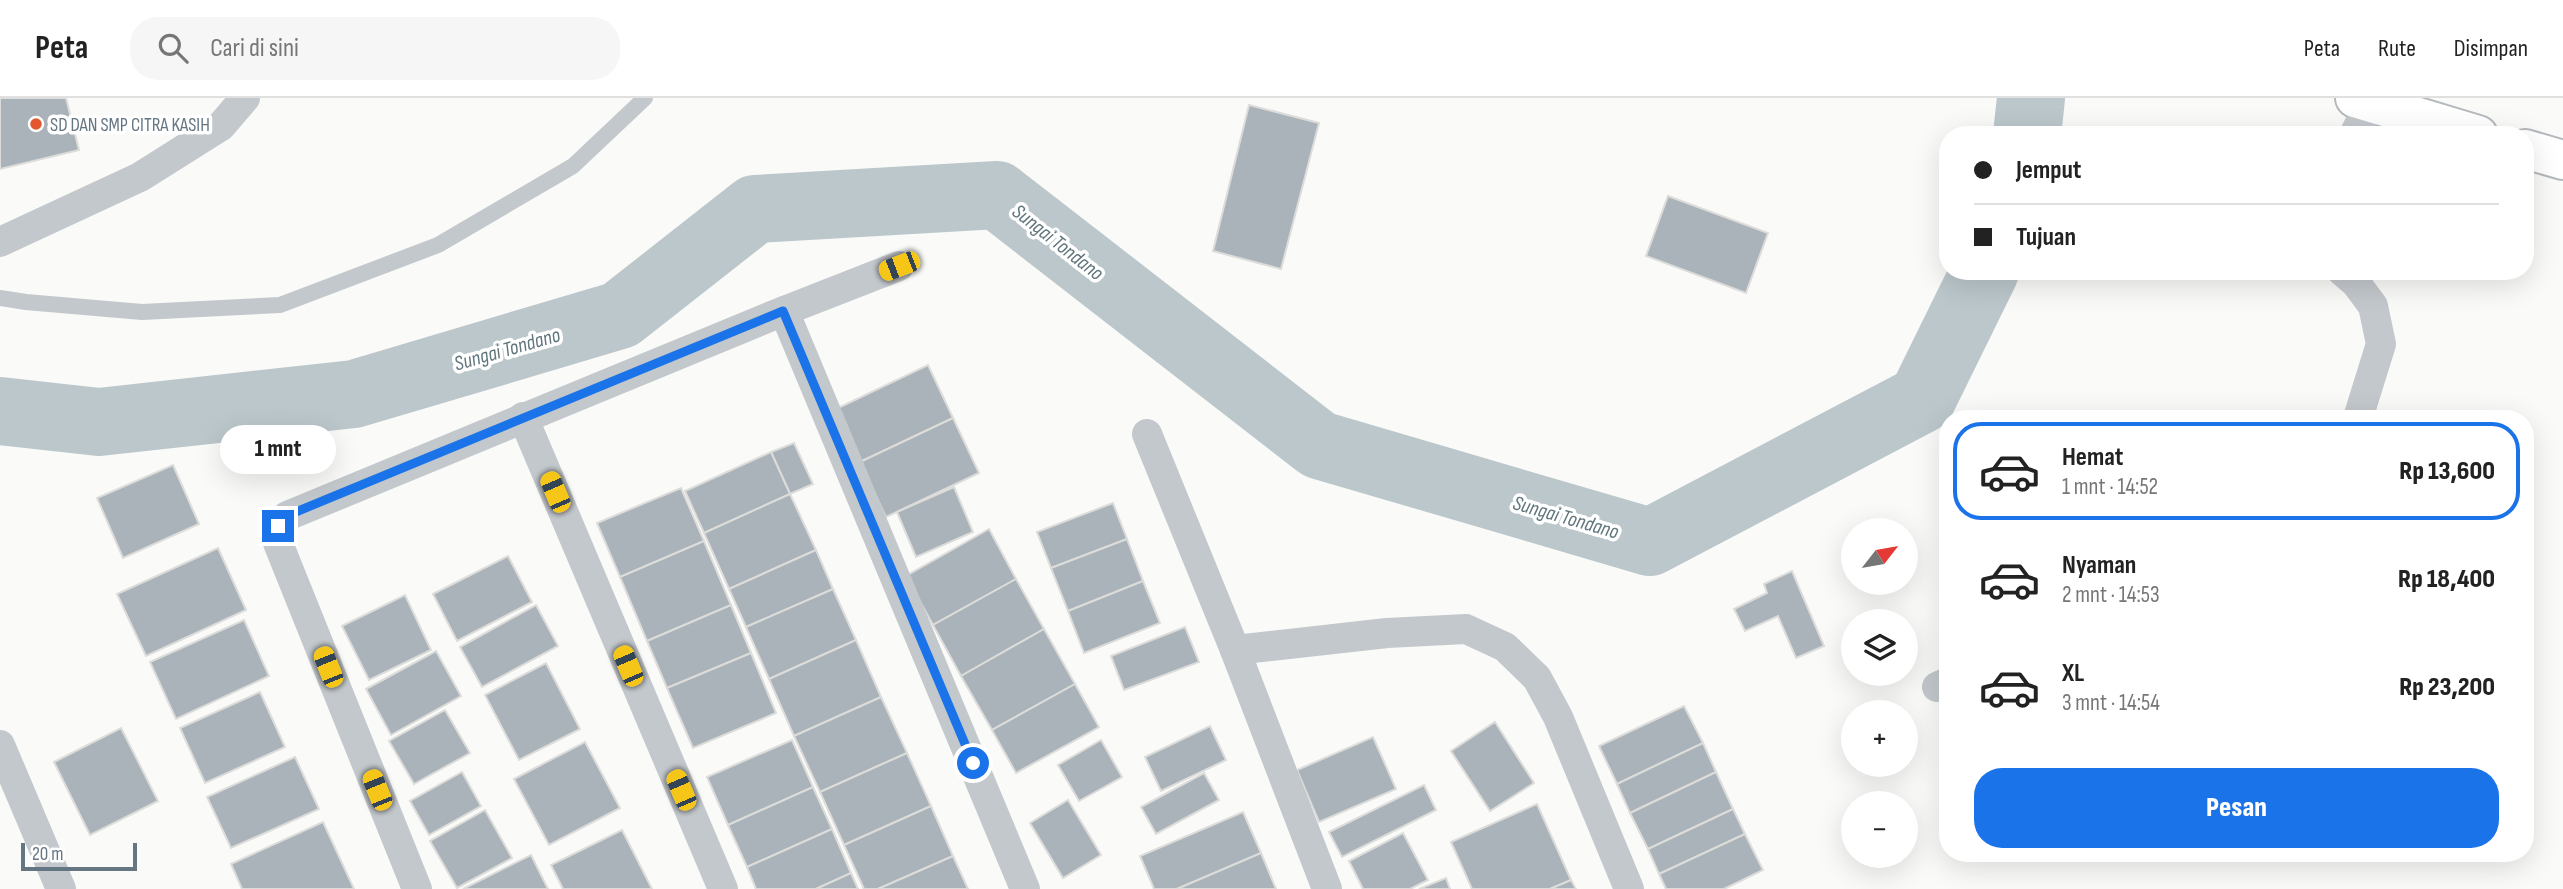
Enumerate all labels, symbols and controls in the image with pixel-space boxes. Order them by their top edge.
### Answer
search box [130,17,620,80]
text: Peta [35,28,88,68]
icon: search [154,29,192,67]
text: Cari di sini [210,33,299,64]
text: Peta [2304,34,2340,63]
text: Rute [2378,34,2416,63]
text: Disimpan [2454,34,2528,63]
place label: SD DAN SMP CITRA KASIH [50,114,210,137]
marker: SD DAN SMP CITRA KASIH [28,116,44,132]
text: Jemput [2016,155,2081,186]
water label: Sungai Tondano [1007,199,1109,286]
text: Tujuan [2016,222,2076,253]
car [876,249,923,283]
water label: Sungai Tondano [451,322,563,377]
callout: 1 mnt [220,424,336,474]
text: 1 mnt [255,435,301,463]
icon: car [1978,440,2041,503]
text: Hemat [2062,442,2123,473]
text: Rp 13,600 [2399,456,2495,487]
car [538,469,573,515]
text: 1 mnt · 14:52 [2062,473,2158,501]
water label: Sungai Tondano [1510,490,1622,545]
route end [262,510,294,542]
north arrow [1841,518,1918,595]
map controls [1841,518,1918,868]
icon: car [1978,548,2041,611]
text: Nyaman [2062,550,2136,581]
text: Rp 18,400 [2398,564,2495,595]
text: 2 mnt · 14:53 [2062,581,2160,609]
button: layers [1841,609,1918,686]
car [611,643,646,689]
car [311,644,346,690]
icon: car [1978,656,2041,719]
text: XL [2062,658,2084,689]
text: Rp 23,200 [2399,672,2495,703]
text: 3 mnt · 14:54 [2062,689,2160,717]
button: + [1841,700,1918,777]
route start [957,747,989,779]
car [360,767,395,813]
car [664,767,699,813]
button: Pesan [1974,768,2499,848]
button: − [1841,791,1918,868]
scale bar [21,840,136,872]
text: 20 m [32,843,64,866]

